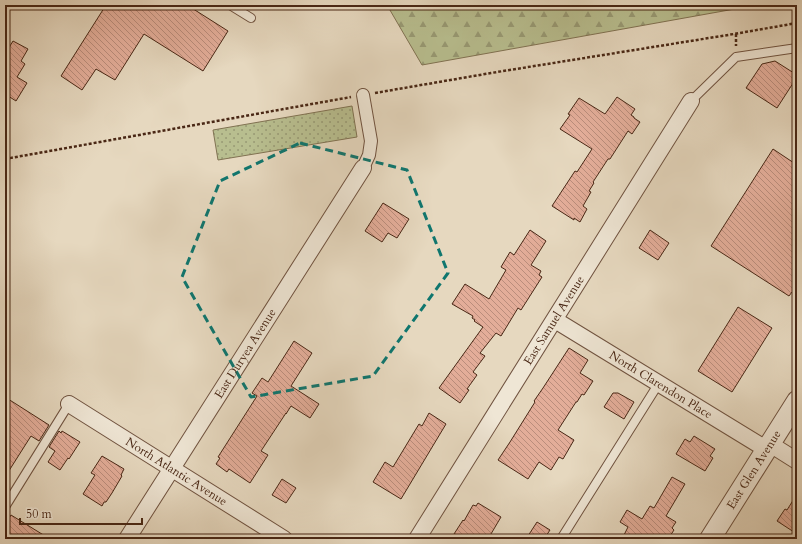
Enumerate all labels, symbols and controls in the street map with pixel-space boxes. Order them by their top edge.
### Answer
street label: East Samuel Avenue [520,273,588,368]
street label: East Duryea Avenue [211,305,280,401]
street label: North Clarendon Place [606,347,715,422]
street label: East Glen Avenue [723,427,785,512]
street label: North Atlantic Avenue [123,434,230,509]
scale bar [20,500,142,526]
text: 50 m [26,506,53,522]

